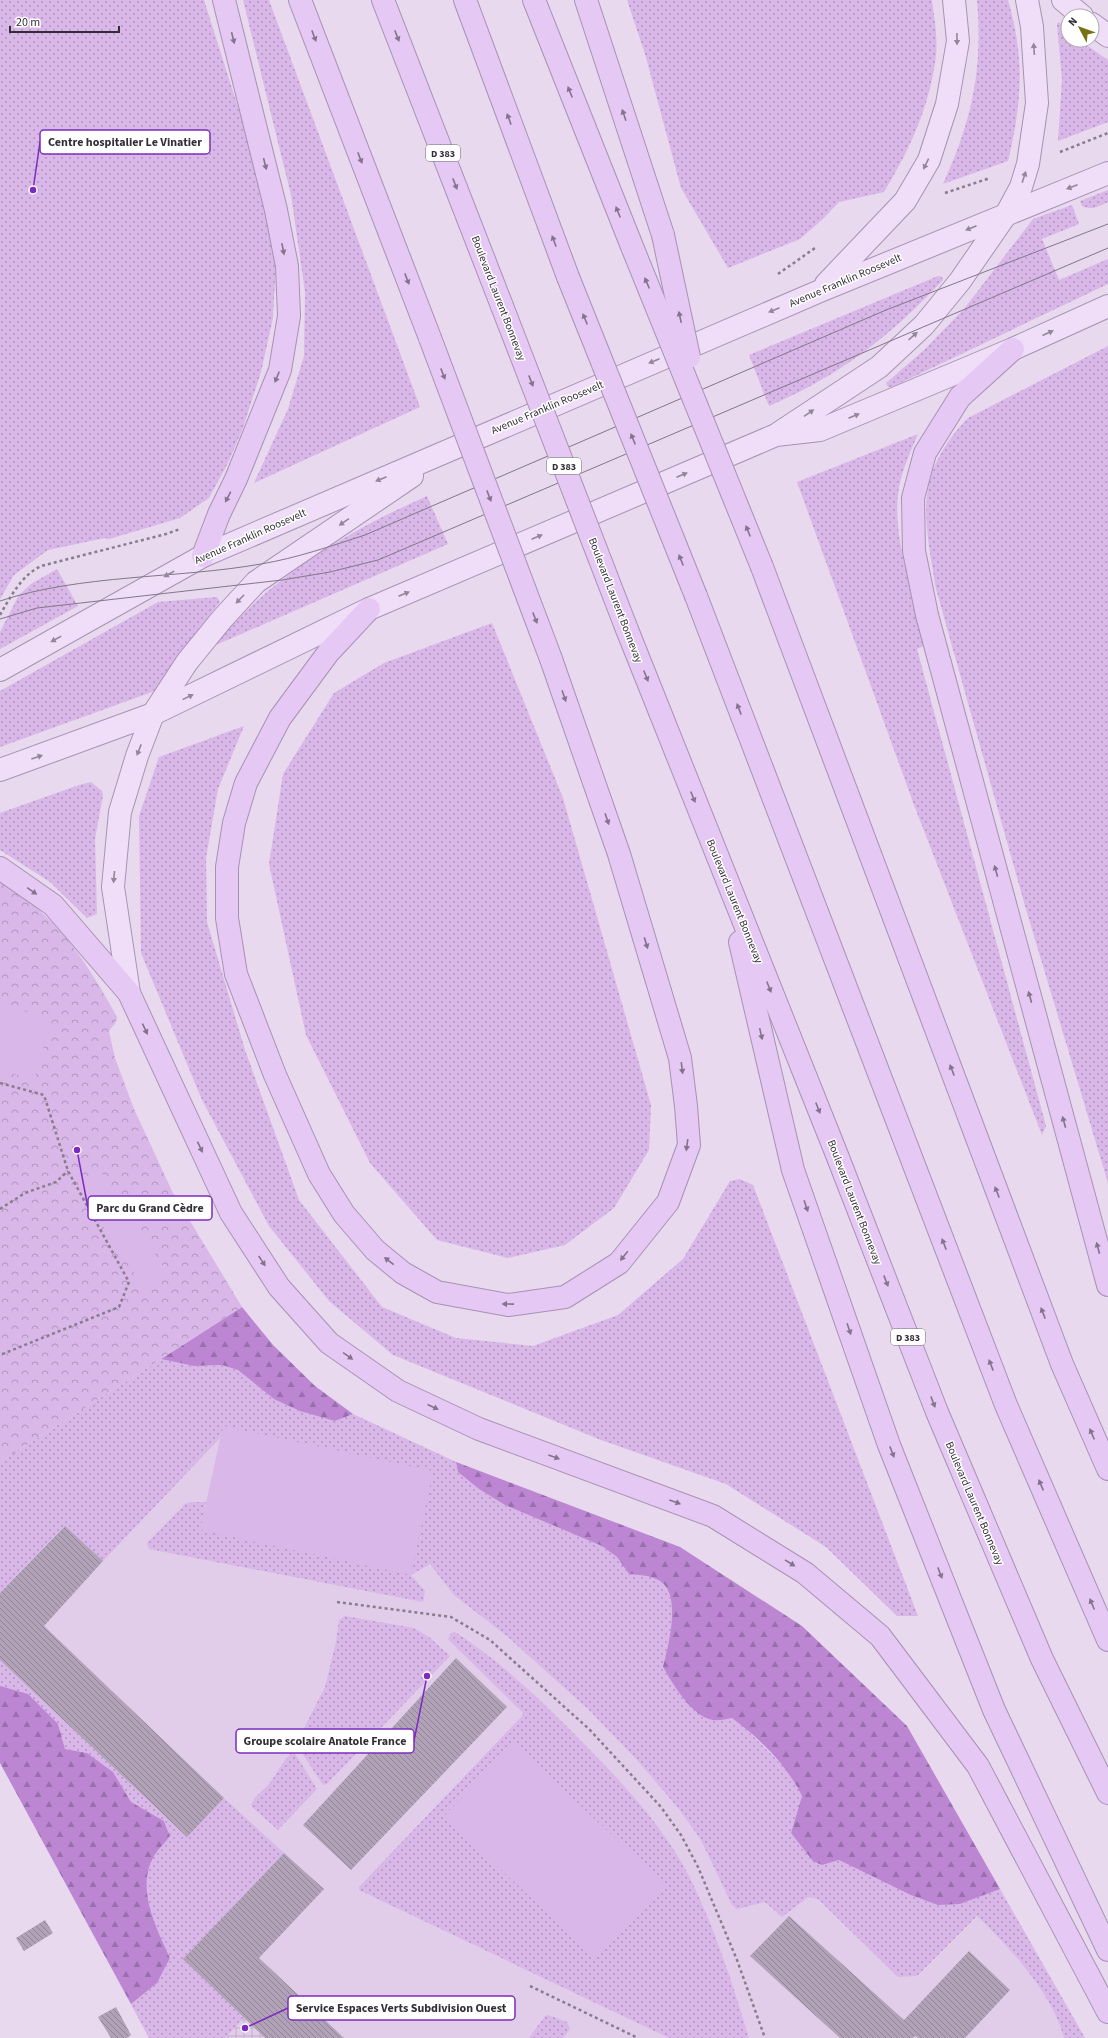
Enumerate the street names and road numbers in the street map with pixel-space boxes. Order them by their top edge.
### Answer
road number: D 383 [426,145,460,161]
street label: Boulevard Laurent Bonnevay [468,234,529,363]
street label: Avenue Franklin Roosevelt [787,250,904,311]
street label: Avenue Franklin Roosevelt [489,377,606,438]
road number: D 383 [547,458,581,474]
street label: Avenue Franklin Roosevelt [192,505,309,568]
street label: Boulevard Laurent Bonnevay [585,536,646,665]
street label: Boulevard Laurent Bonnevay [703,837,766,966]
street label: Boulevard Laurent Bonnevay [824,1138,885,1267]
road number: D 383 [891,1329,925,1345]
street label: Boulevard Laurent Bonnevay [942,1439,1007,1567]

